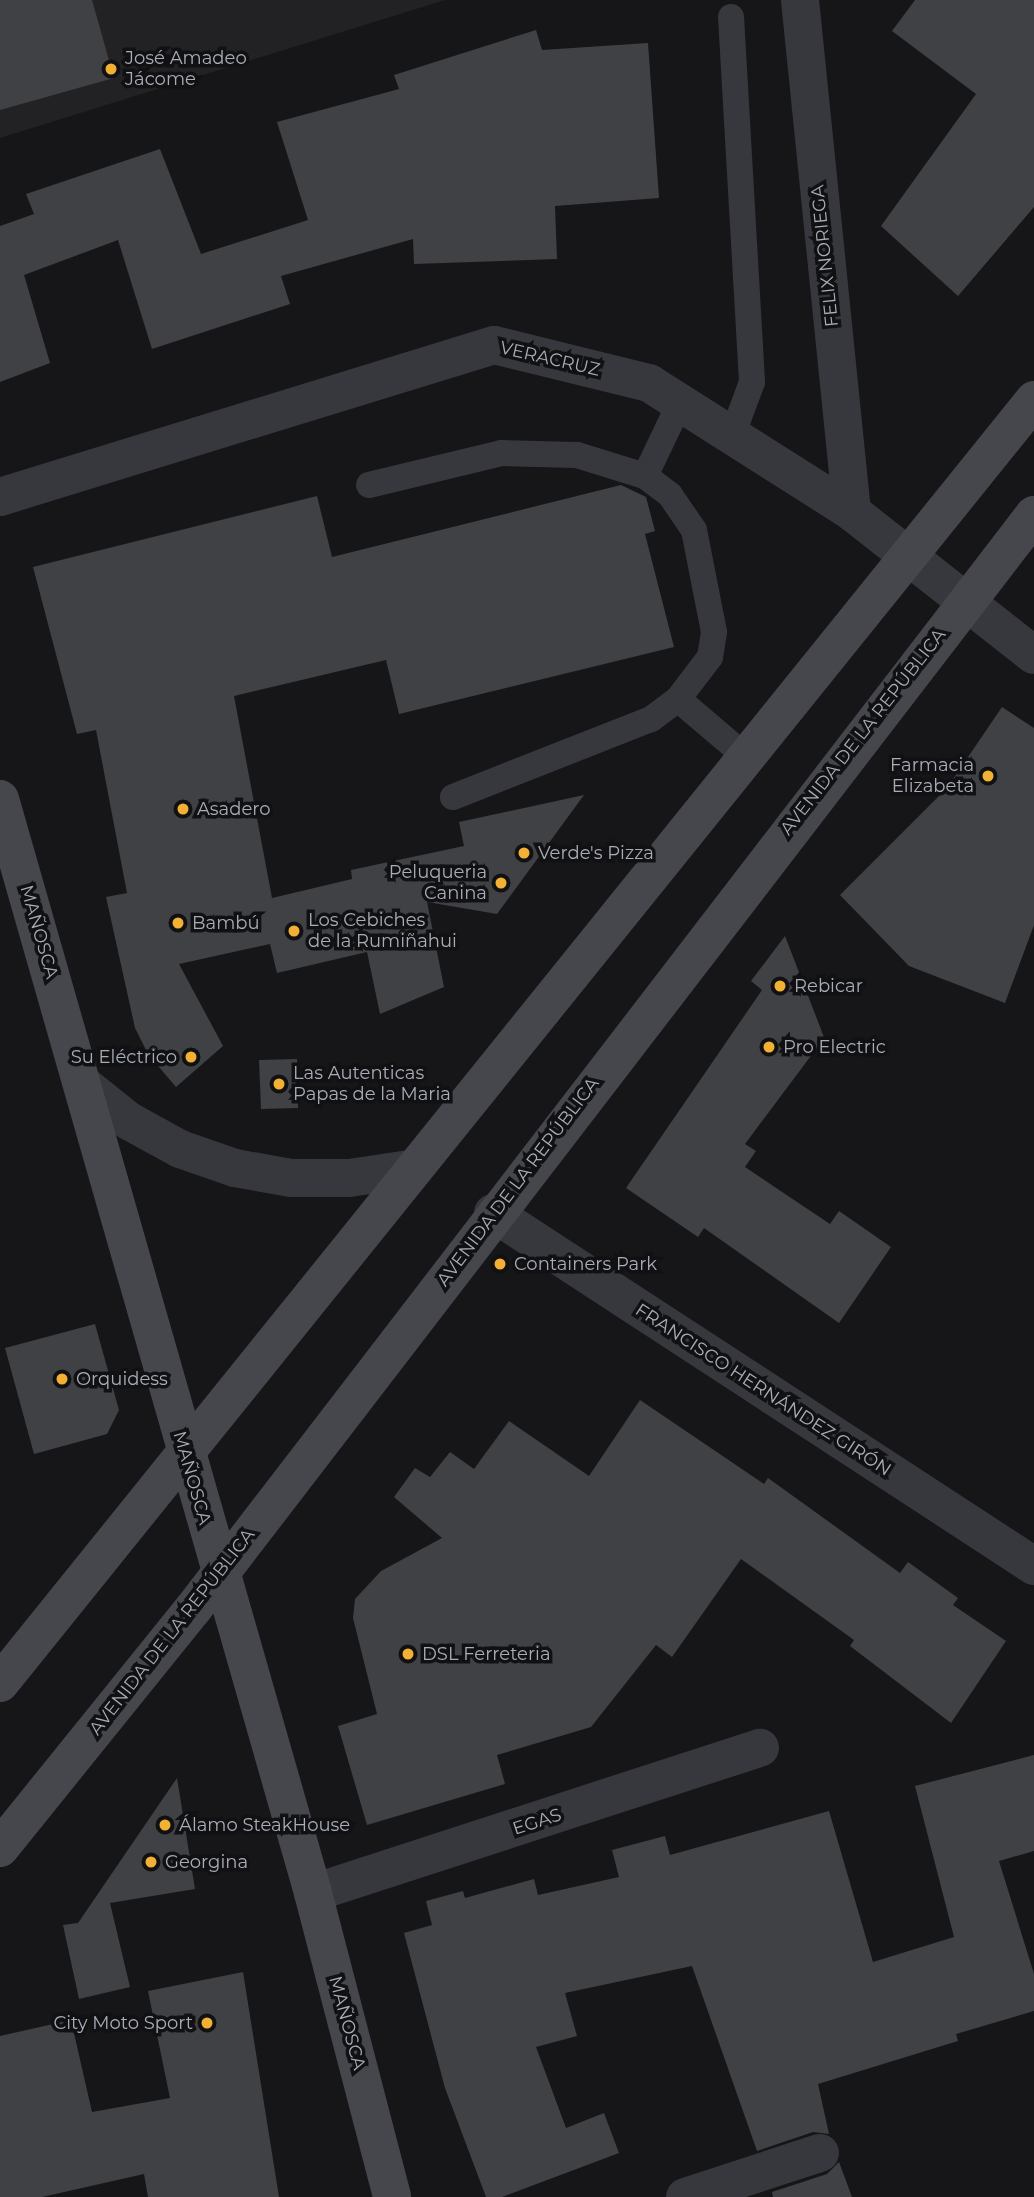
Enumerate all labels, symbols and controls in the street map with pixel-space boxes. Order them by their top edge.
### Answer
place label: José Amadeo Jácome [125,48,247,90]
marker: José Amadeo Jácome [103,61,119,77]
street label: FELIX NORIEGA [807,184,843,328]
street label: VERACRUZ [498,337,602,381]
street label: AVENIDA DE LA REPÚBLICA [776,625,950,839]
place label: Farmacia Elizabeta [890,755,974,798]
marker: Farmacia Elizabeta [980,768,996,784]
place label: Asadero [197,798,271,820]
marker: Asadero [175,801,191,817]
place label: Verde's Pizza [538,842,654,864]
marker: Verde's Pizza [516,845,532,861]
place label: Peluqueria Canina [389,862,487,904]
marker: Peluqueria Canina [493,875,509,891]
street label: MAÑOSCA [15,883,63,981]
place label: Los Cebiches de la Rumiñahui [308,910,457,953]
place label: Bambú [192,912,260,934]
marker: Bambú [170,915,186,931]
marker: Los Cebiches de la Rumiñahui [286,923,302,939]
place label: Rebicar [794,975,863,997]
marker: Rebicar [772,978,788,994]
place label: Pro Electric [783,1036,886,1058]
marker: Pro Electric [761,1039,777,1055]
place label: Su Eléctrico [71,1046,177,1068]
marker: Su Eléctrico [183,1049,199,1065]
place label: Las Autenticas Papas de la Maria [293,1063,451,1106]
street label: AVENIDA DE LA REPÚBLICA [432,1073,604,1291]
marker: Las Autenticas Papas de la Maria [271,1076,287,1092]
place label: Containers Park [514,1253,657,1275]
marker: Containers Park [492,1256,508,1272]
street label: FRANCISCO HERNÁNDEZ GIRÓN [631,1299,895,1481]
place label: Orquidess [76,1368,168,1390]
marker: Orquidess [54,1371,70,1387]
street label: MAÑOSCA [168,1429,216,1527]
street label: AVENIDA DE LA REPÚBLICA [85,1525,259,1739]
place label: DSL Ferreteria [422,1643,551,1665]
marker: DSL Ferreteria [400,1646,416,1662]
street label: EGAS [510,1804,564,1840]
place label: Álamo SteakHouse [179,1814,350,1836]
marker: Álamo SteakHouse [157,1817,173,1833]
place label: Georgina [165,1851,248,1873]
marker: Georgina [143,1854,159,1870]
street label: MAÑOSCA [324,1974,370,2072]
place label: City Moto Sport [54,2012,193,2034]
marker: City Moto Sport [199,2015,215,2031]

